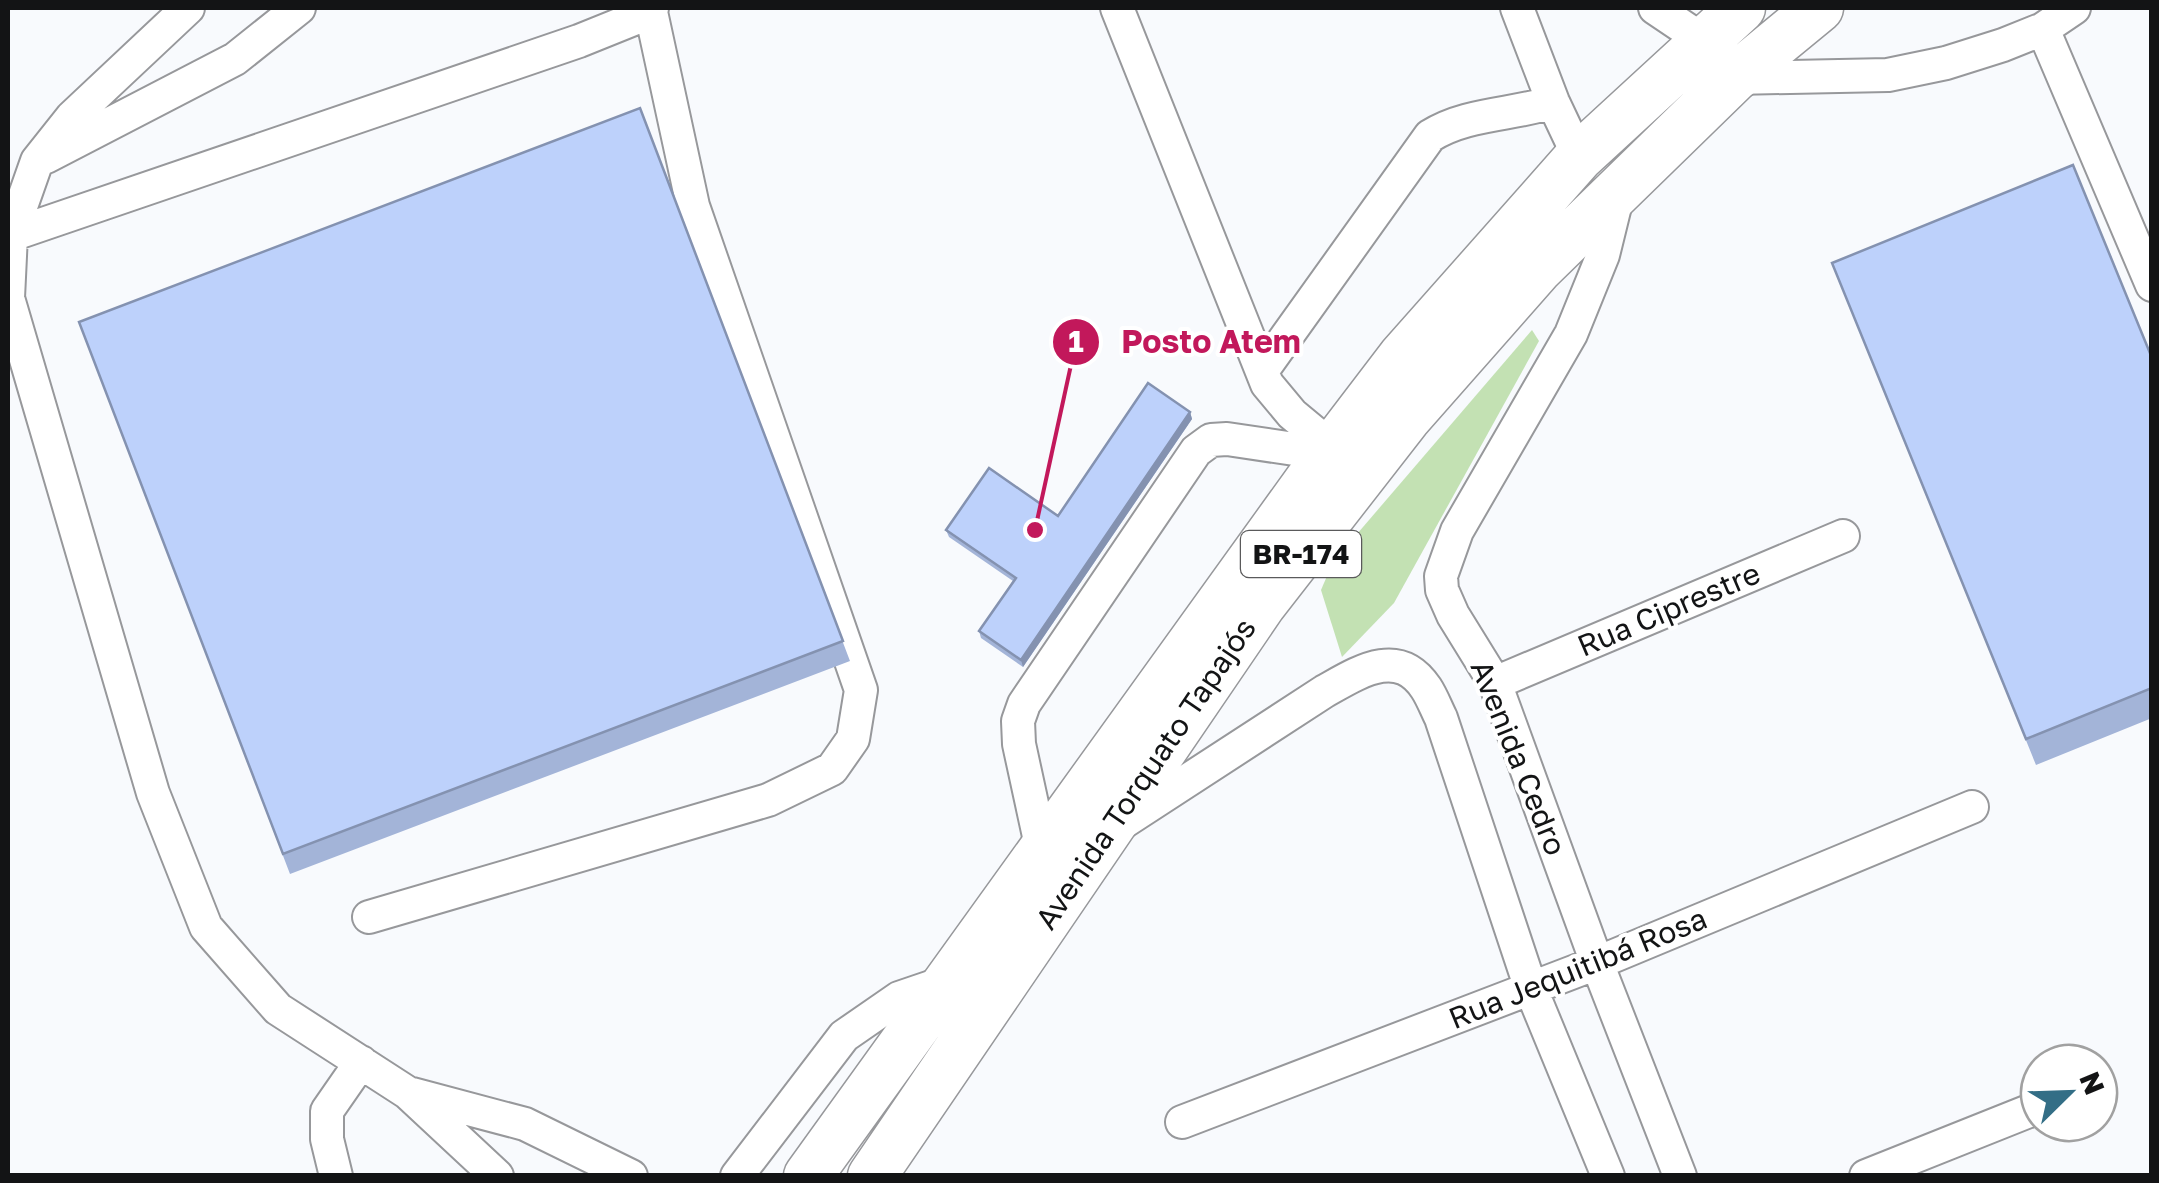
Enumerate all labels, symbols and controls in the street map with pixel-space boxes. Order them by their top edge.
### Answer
callout: Posto Atem [1051,311,1320,373]
text: Posto Atem [1121,322,1301,360]
text: 1 [1068,323,1084,359]
road number: BR-174 [1241,531,1361,577]
street label: Rua Ciprestre [1572,554,1765,664]
street label: Avenida Torquato Tapajós [1027,611,1263,936]
street label: Avenida Cedro [1463,655,1574,860]
street label: Rua Jequitibá Rosa [1443,900,1712,1036]
north arrow [2019,1043,2119,1143]
text: N [2073,1067,2112,1099]

